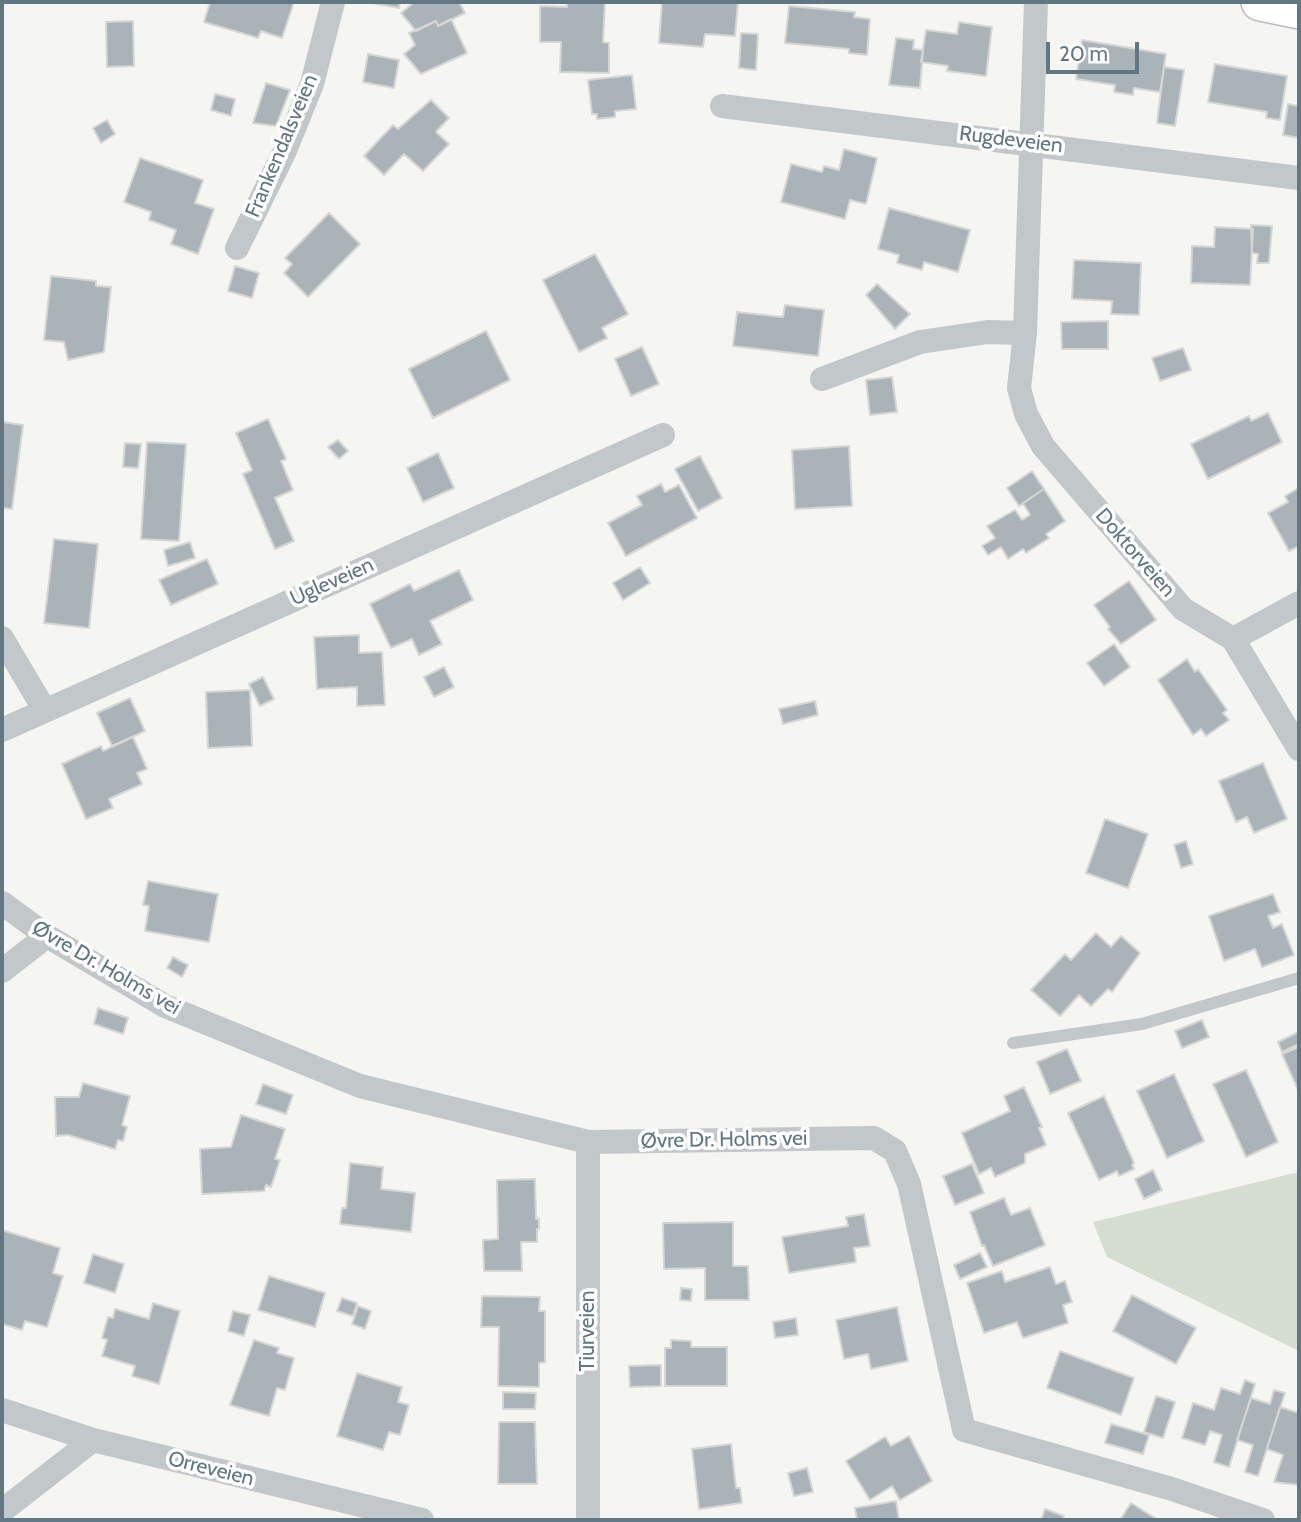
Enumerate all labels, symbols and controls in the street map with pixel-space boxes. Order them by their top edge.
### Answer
scale bar [1049,28,1142,72]
text: 20 m [1059,41,1108,66]
street label: Frankendalsveien [241,71,323,221]
street label: Rugdeveien [958,121,1064,159]
street label: Doktorveien [1090,504,1180,602]
street label: Ugleveien [286,552,378,612]
street label: Øvre Dr. Holms vei [27,915,185,1021]
street label: Øvre Dr. Holms vei [640,1126,808,1154]
street label: Tiurveien [575,1291,601,1371]
street label: Orreveien [165,1446,257,1492]

